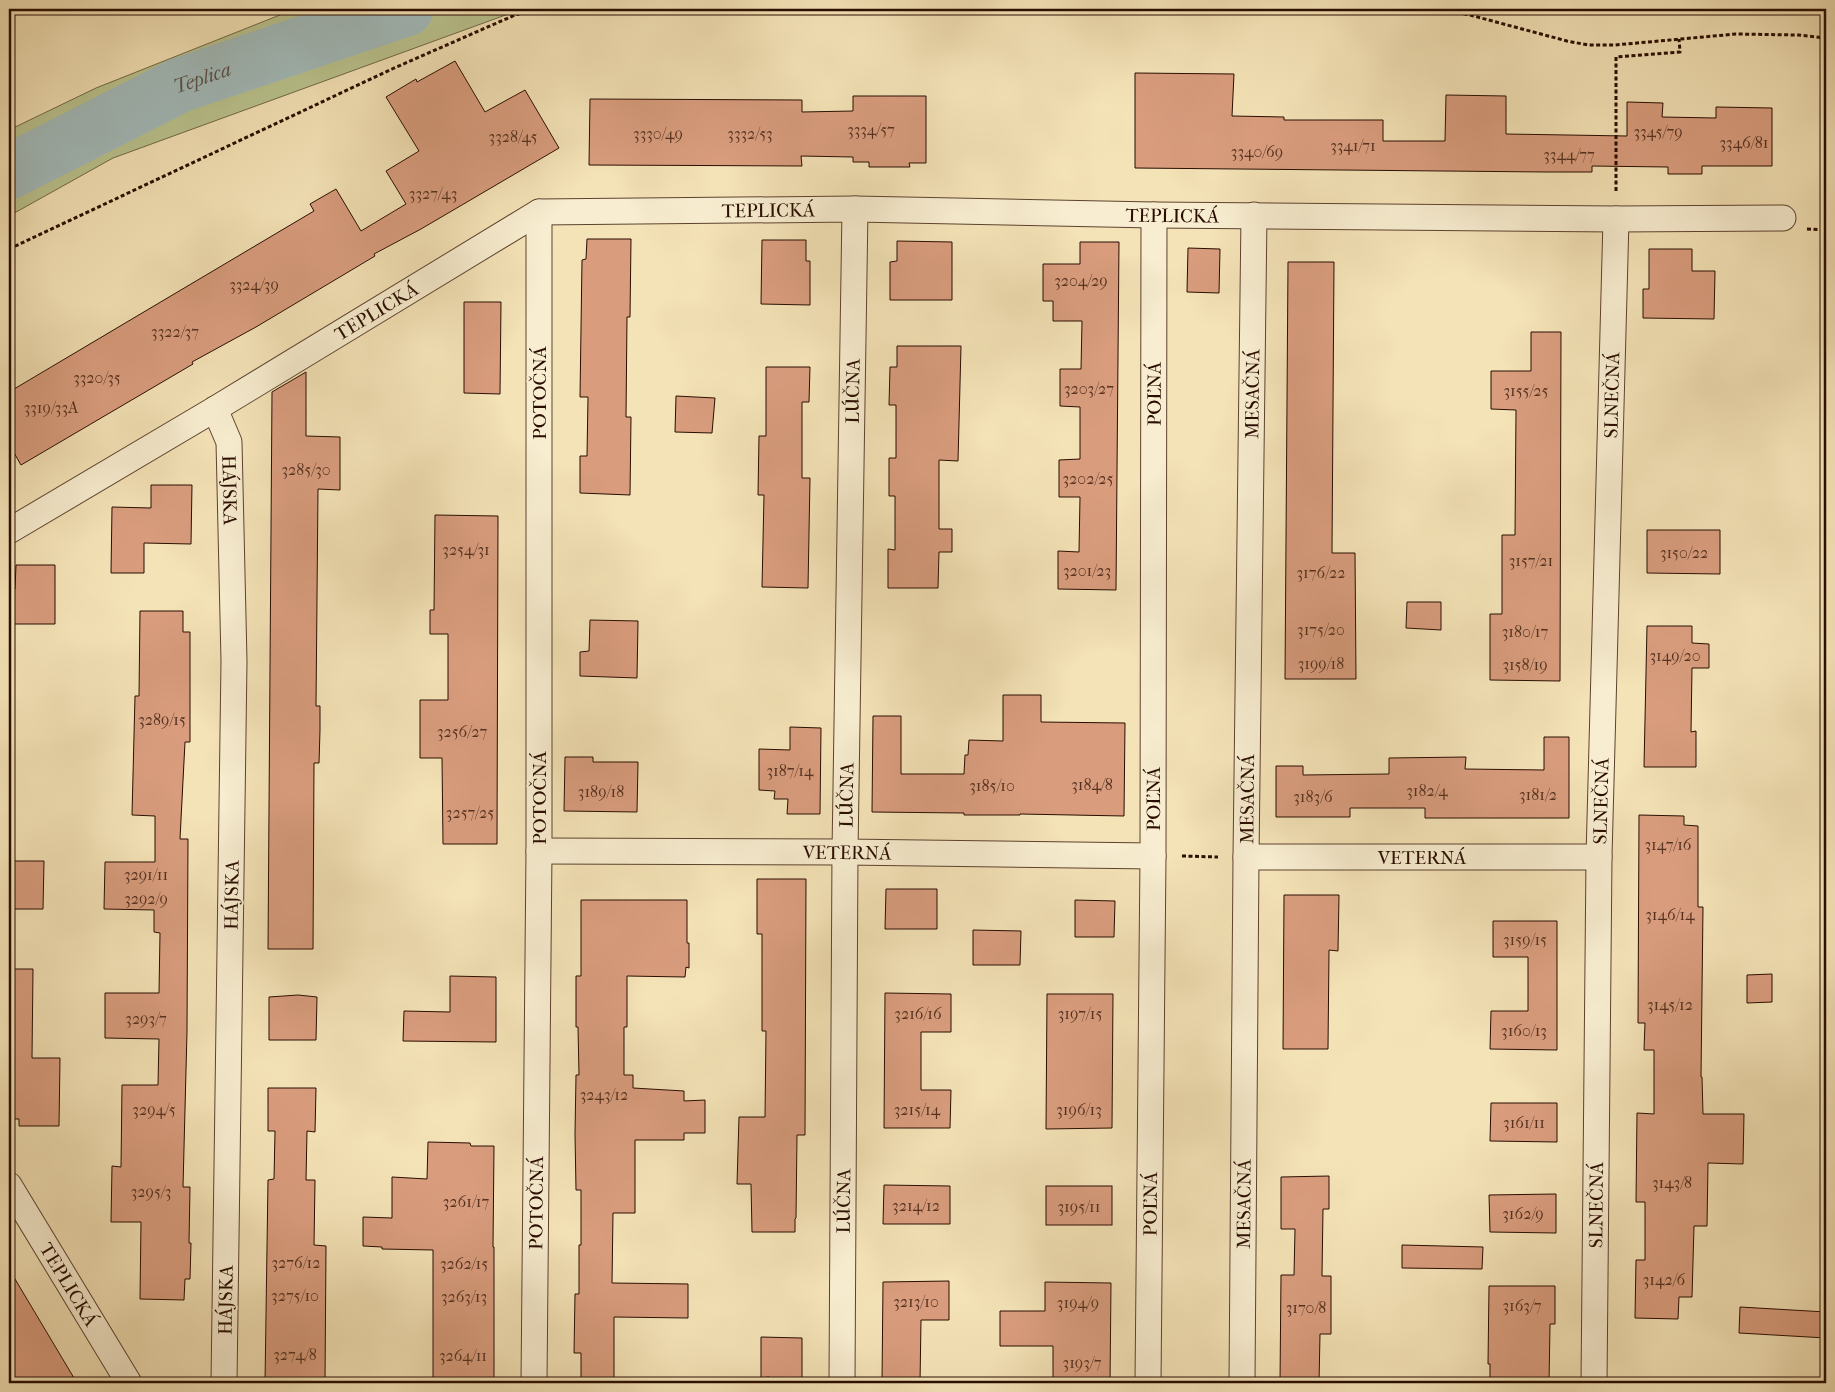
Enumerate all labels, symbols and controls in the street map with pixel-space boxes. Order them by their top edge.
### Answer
water label: Teplica [170,58,234,98]
house number: 3334/57 [847,120,895,139]
house number: 3345/79 [1633,122,1683,141]
house number: 3330/49 [633,124,683,143]
house number: 3332/53 [727,124,773,143]
house number: 3328/45 [489,127,537,146]
house number: 3346/81 [1720,133,1768,152]
house number: 3341/71 [1330,136,1376,155]
house number: 3340/69 [1231,142,1283,161]
house number: 3344/77 [1543,145,1595,164]
house number: 3327/43 [409,184,457,203]
street label: TEPLICKÁ [722,199,816,222]
street label: TEPLICKÁ [1125,204,1220,228]
house number: 3204/29 [1054,271,1108,290]
house number: 3324/39 [229,275,279,294]
street label: TEPLICKÁ [331,278,423,346]
house number: 3322/37 [151,322,199,341]
street label: POTOČNÁ [528,346,551,440]
street label: MESAČNÁ [1241,348,1264,439]
street label: SLNEČNÁ [1600,351,1624,439]
street label: LÚČNA [841,358,865,424]
street label: POĽNÁ [1144,361,1166,426]
house number: 3320/35 [73,368,121,387]
house number: 3203/27 [1064,379,1114,398]
house number: 3155/25 [1504,381,1549,400]
house number: 3319/33A [24,398,79,417]
street label: HÁJSKA [217,455,241,526]
house number: 3285/30 [281,460,331,479]
house number: 3202/25 [1063,469,1114,488]
house number: 3254/31 [442,540,490,559]
house number: 3150/22 [1660,543,1708,562]
house number: 3157/21 [1509,551,1553,570]
house number: 3201/23 [1063,561,1111,580]
house number: 3176/22 [1296,563,1346,582]
house number: 3175/20 [1297,620,1345,639]
house number: 3180/17 [1502,622,1549,641]
house number: 3149/20 [1649,646,1701,665]
house number: 3199/18 [1298,654,1344,673]
house number: 3158/19 [1502,655,1548,674]
house number: 3289/15 [138,710,186,729]
house number: 3256/27 [437,722,487,741]
street label: POTOČNÁ [528,751,551,845]
street label: MESAČNÁ [1236,753,1259,844]
street label: SLNEČNÁ [1589,757,1614,845]
house number: 3187/14 [767,761,814,780]
street label: LÚČNA [835,762,858,828]
street label: POĽNÁ [1143,766,1165,831]
house number: 3184/8 [1071,775,1113,794]
house number: 3185/10 [969,776,1015,795]
house number: 3182/4 [1406,781,1448,800]
house number: 3189/18 [578,782,624,801]
house number: 3181/2 [1519,785,1557,804]
house number: 3183/6 [1293,787,1333,806]
house number: 3257/25 [446,803,494,822]
house number: 3147/16 [1644,835,1692,854]
street label: VETERNÁ [802,842,892,865]
street label: VETERNÁ [1377,847,1467,869]
street label: HÁJSKA [220,859,244,930]
house number: 3291/11 [124,865,168,884]
house number: 3292/9 [124,889,168,908]
house number: 3146/14 [1645,905,1695,924]
house number: 3159/15 [1503,930,1547,949]
house number: 3145/12 [1647,995,1693,1014]
house number: 3216/16 [894,1004,942,1023]
house number: 3197/15 [1058,1004,1102,1023]
house number: 3293/7 [125,1009,167,1028]
house number: 3160/13 [1501,1021,1547,1040]
house number: 3243/12 [580,1085,628,1104]
house number: 3294/5 [132,1100,176,1119]
house number: 3215/14 [894,1100,941,1119]
house number: 3196/13 [1056,1100,1102,1119]
house number: 3161/11 [1503,1113,1545,1132]
street label: POTOČNÁ [525,1155,548,1250]
street label: MESAČNÁ [1232,1158,1256,1249]
street label: SLNEČNÁ [1585,1161,1608,1248]
street label: LÚČNA [832,1168,855,1234]
street label: POĽNÁ [1139,1171,1162,1236]
house number: 3143/8 [1652,1173,1692,1192]
house number: 3295/3 [131,1182,171,1201]
house number: 3261/17 [443,1192,489,1211]
house number: 3214/12 [892,1196,940,1215]
house number: 3195/11 [1058,1197,1100,1216]
house number: 3162/9 [1502,1204,1544,1223]
street label: TEPLICKÁ [35,1239,102,1331]
house number: 3276/12 [271,1253,321,1272]
house number: 3262/15 [440,1254,488,1273]
street label: HÁJSKA [214,1264,238,1335]
house number: 3142/6 [1643,1270,1686,1289]
house number: 3275/10 [271,1286,319,1305]
house number: 3263/13 [441,1287,487,1306]
house number: 3213/10 [893,1292,939,1311]
house number: 3194/9 [1057,1293,1099,1312]
house number: 3163/7 [1502,1296,1542,1315]
house number: 3170/8 [1286,1298,1326,1317]
house number: 3274/8 [273,1345,317,1364]
house number: 3264/11 [439,1346,487,1365]
house number: 3193/7 [1063,1353,1102,1372]

